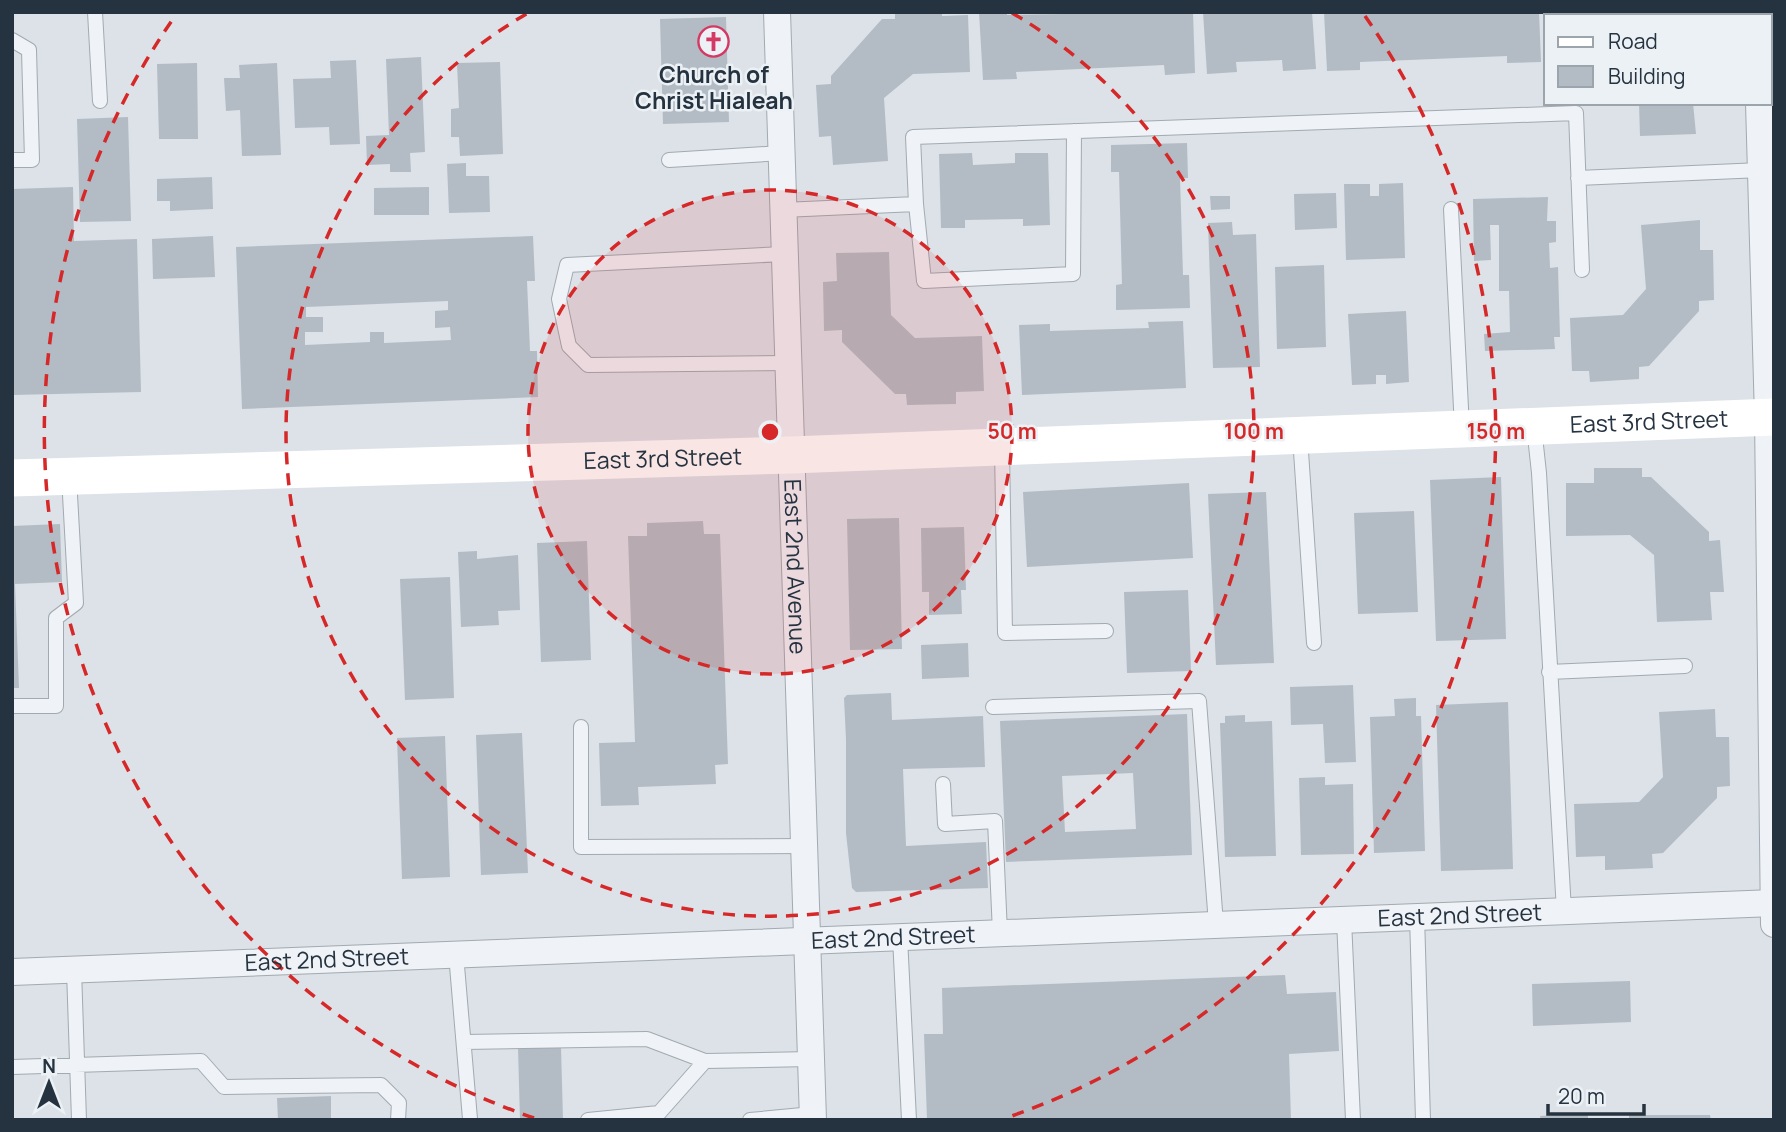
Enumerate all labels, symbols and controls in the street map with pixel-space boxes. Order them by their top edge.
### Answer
legend [1544,14,1772,105]
church icon: Church of Christ Hialeah [697,24,731,58]
text: Road [1608,27,1658,55]
place label: Church of Christ Hialeah [635,58,793,116]
text: Building [1608,62,1685,90]
street label: East 3rd Street [1569,402,1729,440]
text: 50 m [987,417,1037,445]
text: 100 m [1224,417,1284,445]
text: 150 m [1467,417,1525,445]
centre of rings [758,420,782,444]
street label: East 3rd Street [583,439,742,476]
street label: East 2nd Avenue [777,478,815,655]
street label: East 2nd Street [1377,895,1543,934]
street label: East 2nd Street [811,917,976,956]
street label: East 2nd Street [244,939,409,978]
north arrow [14,1048,84,1118]
text: N [42,1053,56,1079]
scale bar [1548,1072,1644,1116]
text: 20 m [1558,1082,1605,1110]

